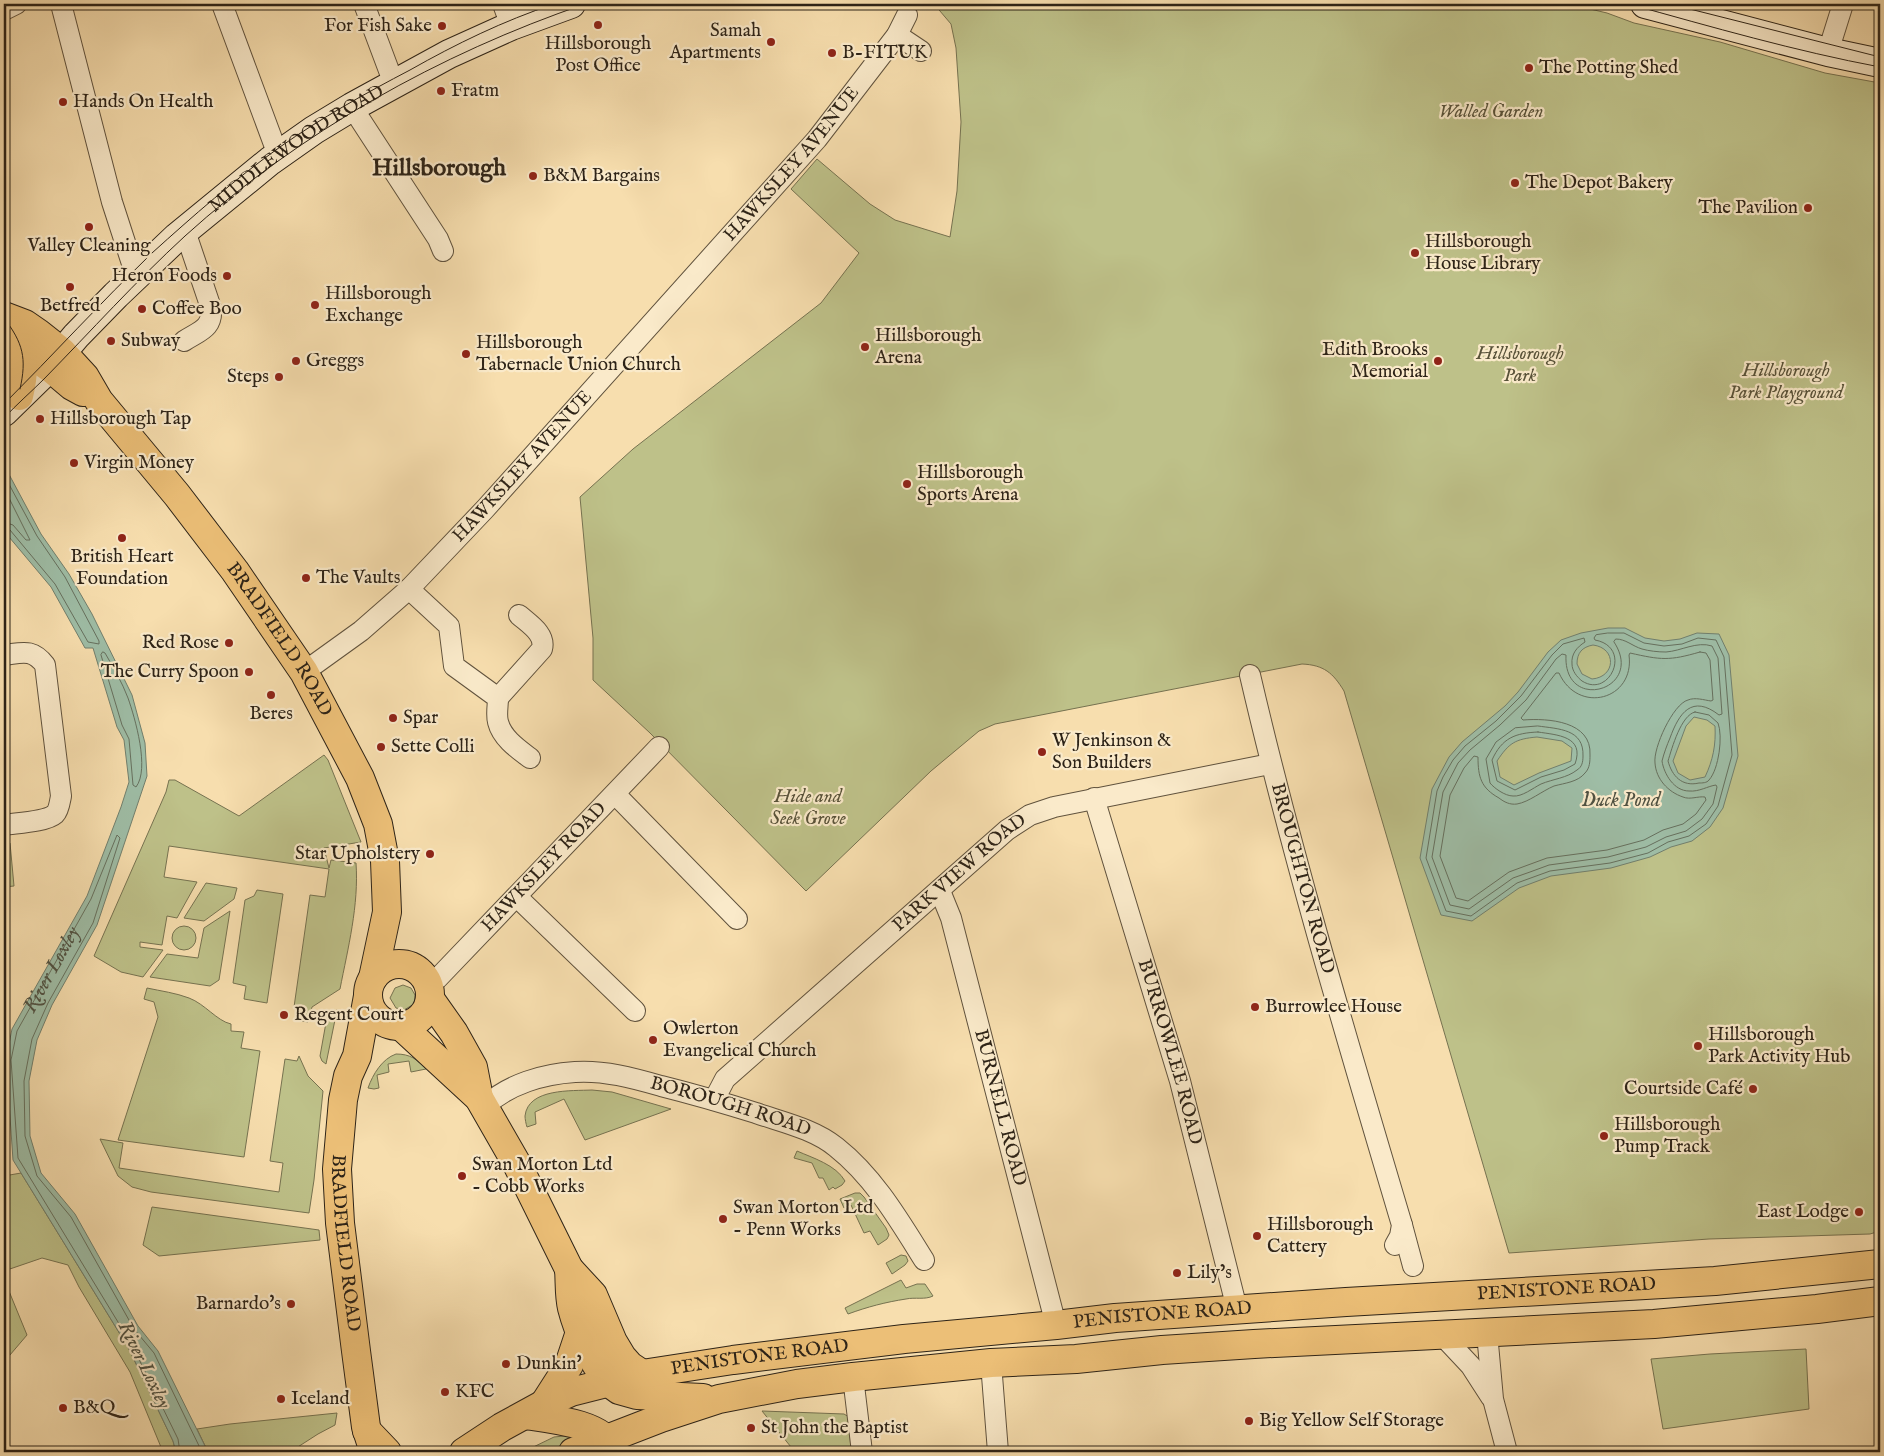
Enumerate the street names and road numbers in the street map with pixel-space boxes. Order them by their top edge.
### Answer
street label: MIDDLEWOOD ROAD [204,80,388,218]
street label: HAWKSLEY AVENUE [719,82,865,247]
street label: HAWKSLEY AVENUE [448,386,598,548]
street label: BRADFIELD ROAD [221,558,337,721]
street label: BROUGHTON ROAD [1265,780,1340,977]
street label: HAWKSLEY ROAD [476,797,612,937]
street label: PARK VIEW ROAD [888,809,1031,937]
street label: BURROWLEE ROAD [1132,956,1207,1147]
street label: BURNELL ROAD [968,1027,1032,1189]
street label: BOROUGH ROAD [647,1071,814,1143]
street label: BRADFIELD ROAD [325,1153,365,1333]
street label: PENISTONE ROAD [1476,1272,1657,1307]
street label: PENISTONE ROAD [1072,1297,1253,1335]
street label: PENISTONE ROAD [669,1334,850,1381]

